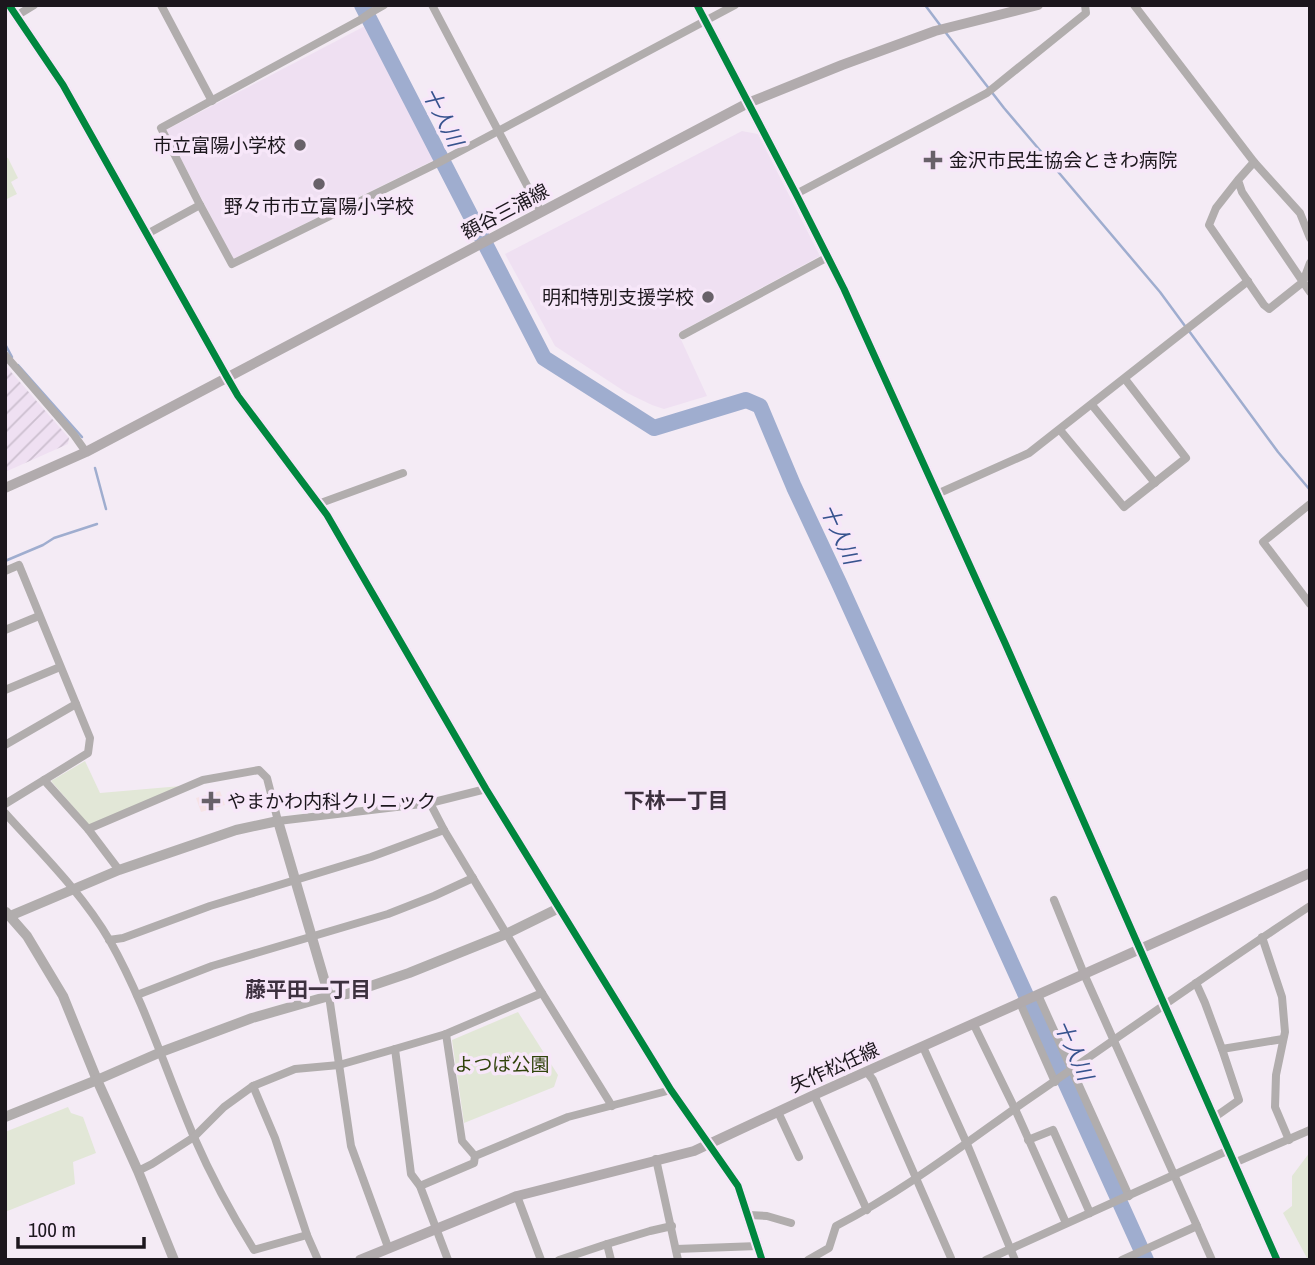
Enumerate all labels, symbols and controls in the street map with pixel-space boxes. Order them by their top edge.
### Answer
water label: 十人川 [416,82,471,153]
place label: 市立富陽小学校 [153,132,286,158]
marker: 市立富陽小学校 [292,137,308,153]
place label: 金沢市民生協会ときわ病院 [949,147,1177,173]
marker: 金沢市民生協会ときわ病院 [923,150,943,170]
marker: 野々市市立富陽小学校 [311,176,327,192]
street label: 額谷三浦線 [457,177,553,245]
place label: 野々市市立富陽小学校 [224,193,414,219]
place label: 明和特別支援学校 [542,284,694,310]
marker: 明和特別支援学校 [700,289,716,305]
water label: 十人川 [814,499,867,571]
district label: 下林一丁目 [624,786,729,815]
place label: やまかわ内科クリニック [227,788,436,814]
marker: やまかわ内科クリニック [201,791,221,811]
district label: 藤平田一丁目 [245,975,371,1004]
water label: 十人川 [1048,1015,1101,1087]
street label: 矢作松任線 [785,1036,883,1098]
park label: よつば公園 [454,1051,550,1077]
scale bar [18,1206,144,1250]
text: 100 m [28,1215,76,1244]

